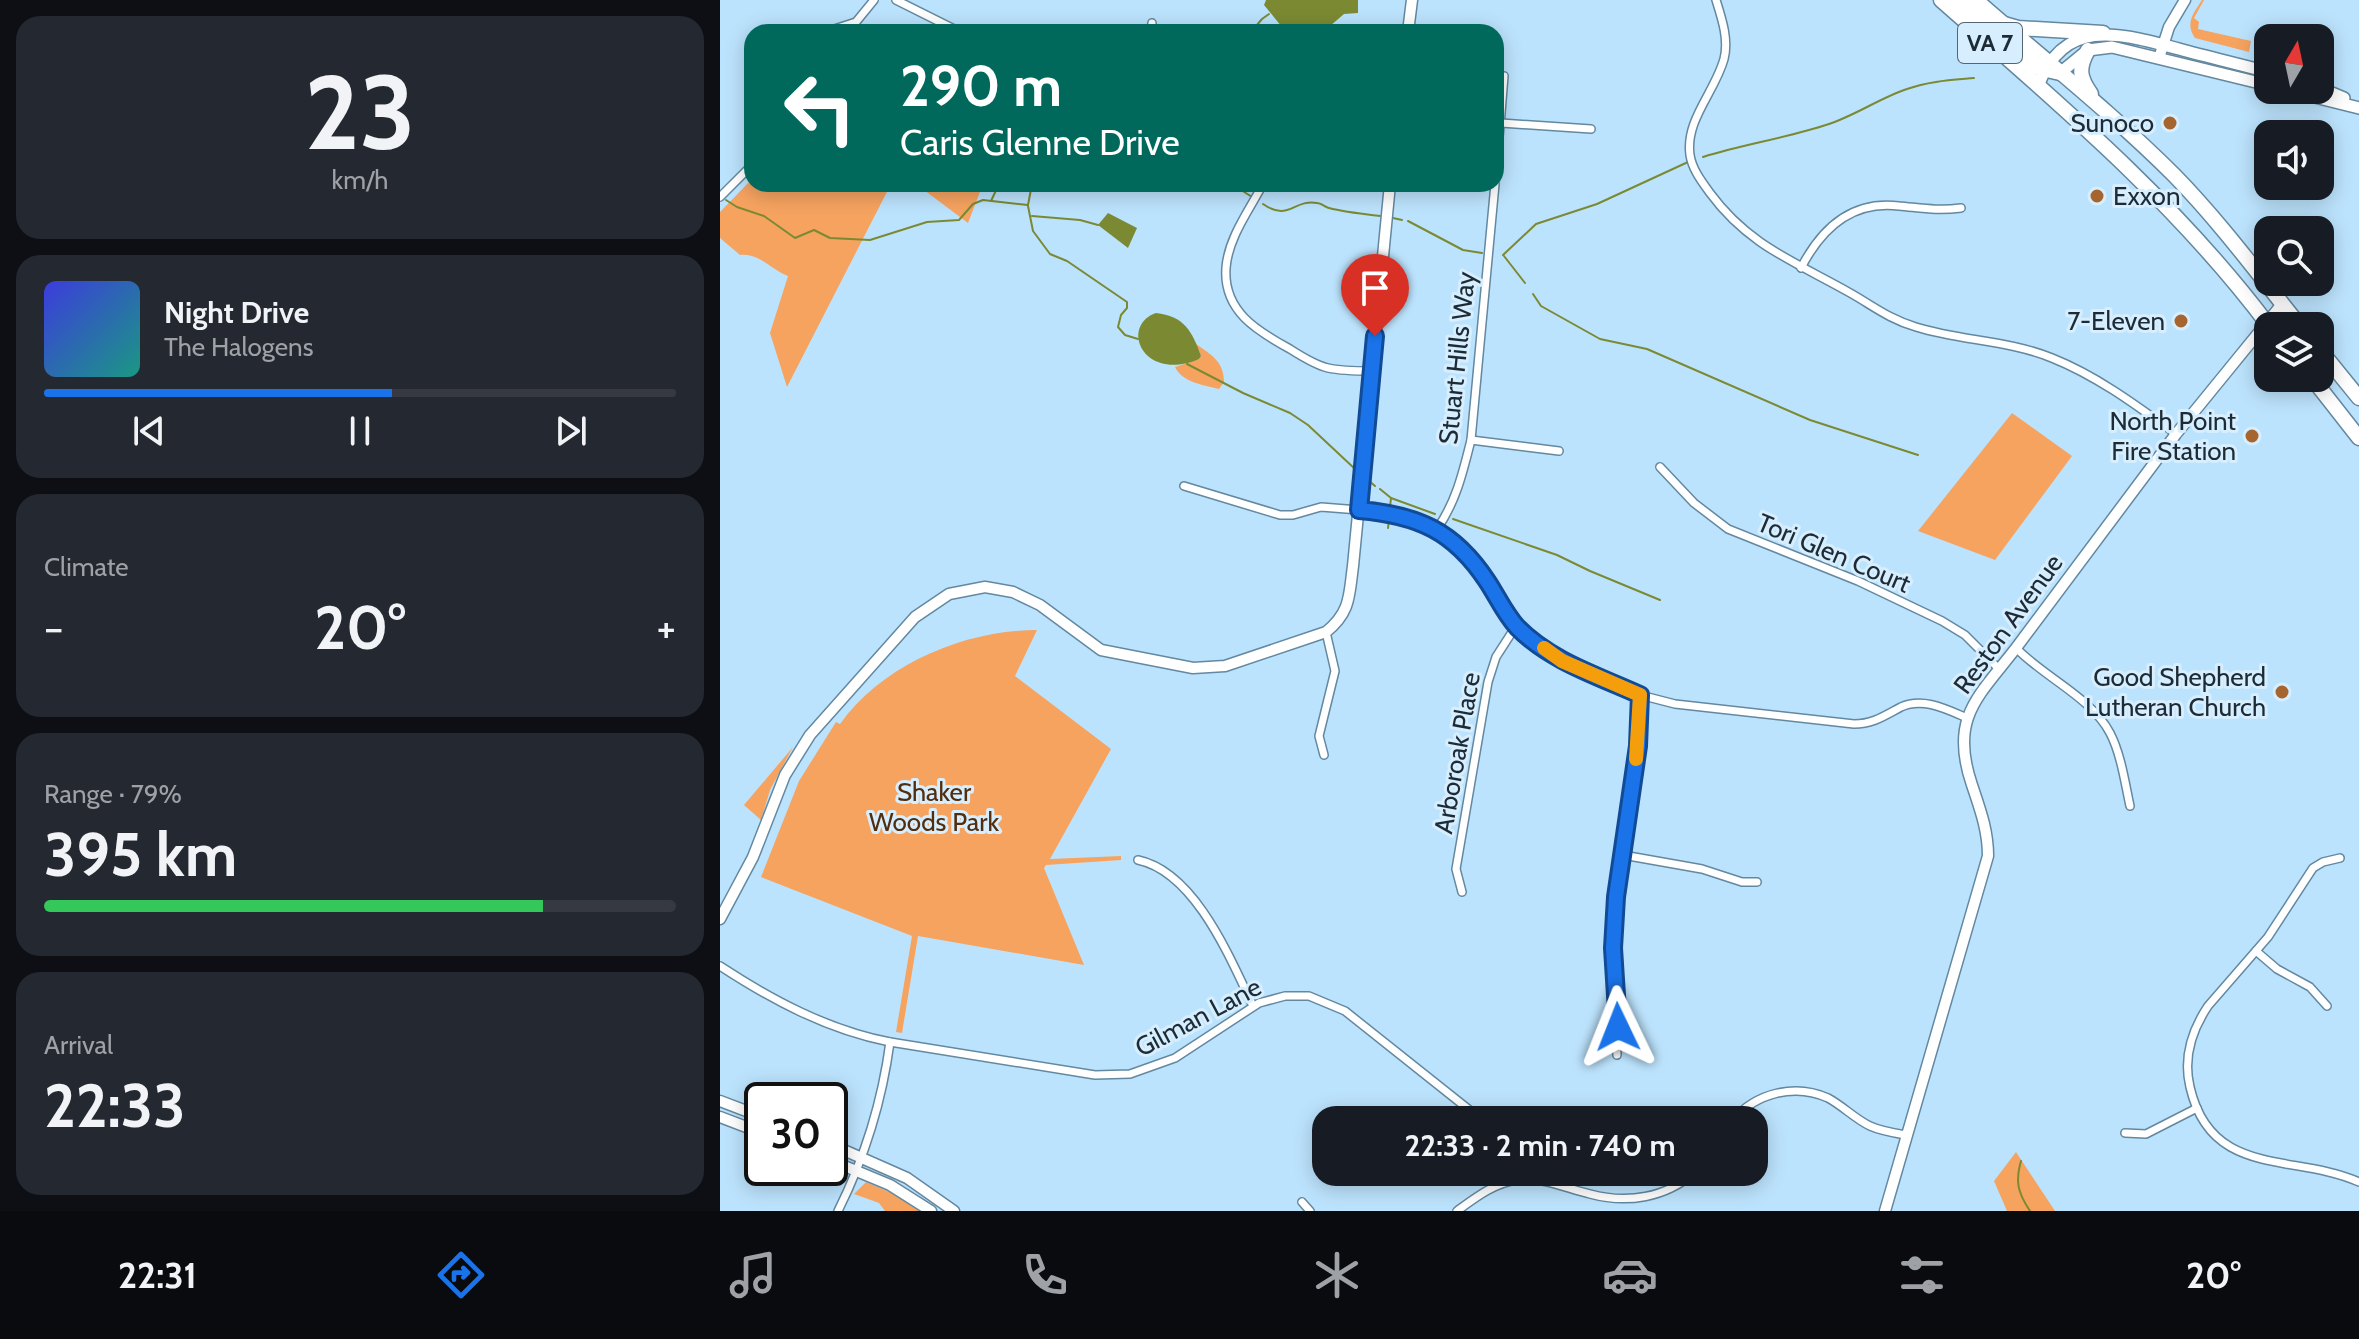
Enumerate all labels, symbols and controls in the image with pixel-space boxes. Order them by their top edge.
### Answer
road number: VA 7 [1958,23,2022,63]
north arrow [2254,24,2334,104]
map controls [2254,24,2334,392]
text: 23 [304,49,416,175]
text: 290 m [900,52,1062,120]
icon: left [768,56,872,160]
place label: Sunoco [2071,107,2154,139]
marker: Sunoco [2161,114,2179,132]
text: Caris Glenne Drive [900,120,1180,164]
button: sound [2254,120,2334,200]
text: km/h [332,164,388,196]
place label: Exxon [2113,180,2180,212]
marker: Exxon [2088,187,2106,205]
button: search [2254,216,2334,296]
pin [1341,254,1409,336]
icon: arrive [1353,266,1397,310]
street label: Stuart Hills Way [1432,270,1482,446]
text: Night Drive [164,294,309,331]
place label: 7-Eleven [2067,305,2165,337]
marker: 7-Eleven [2172,312,2190,330]
button: layers [2254,312,2334,392]
text: The Halogens [164,331,313,363]
place label: North Point Fire Station [2109,405,2236,467]
icon: previous [127,409,171,453]
icon: pause [338,409,382,453]
icon: next [549,409,593,453]
marker: North Point Fire Station [2243,427,2261,445]
street label: Tori Glen Court [1753,506,1916,600]
street label: Reston Avenue [1947,548,2069,700]
text: Climate [44,551,129,583]
text: 20° [314,591,406,664]
text: − [44,601,63,654]
text: + [657,601,676,654]
place label: Good Shepherd Lutheran Church [2085,661,2266,723]
street label: Arboroak Place [1427,670,1487,836]
marker: Good Shepherd Lutheran Church [2273,683,2291,701]
park label: Shaker Woods Park [869,776,999,838]
text: Range · 79% [44,778,182,810]
text: 395 km [44,818,237,891]
street label: Gilman Lane [1130,970,1266,1064]
position arrow [1576,985,1660,1069]
text: Arrival [44,1029,113,1061]
text: 22:33 [44,1069,185,1142]
speed limit sign: 30 [744,1082,848,1186]
text: 22:33 · 2 min · 740 m [1404,1127,1676,1164]
icon: directions [433,1247,489,1303]
icon: music [725,1247,781,1303]
icon: phone [1017,1247,1073,1303]
icon: climate [1309,1247,1365,1303]
icon: car [1602,1247,1658,1303]
icon: filters [1894,1247,1950,1303]
text: 22:31 [118,1253,197,1297]
text: 20° [2186,1253,2241,1297]

